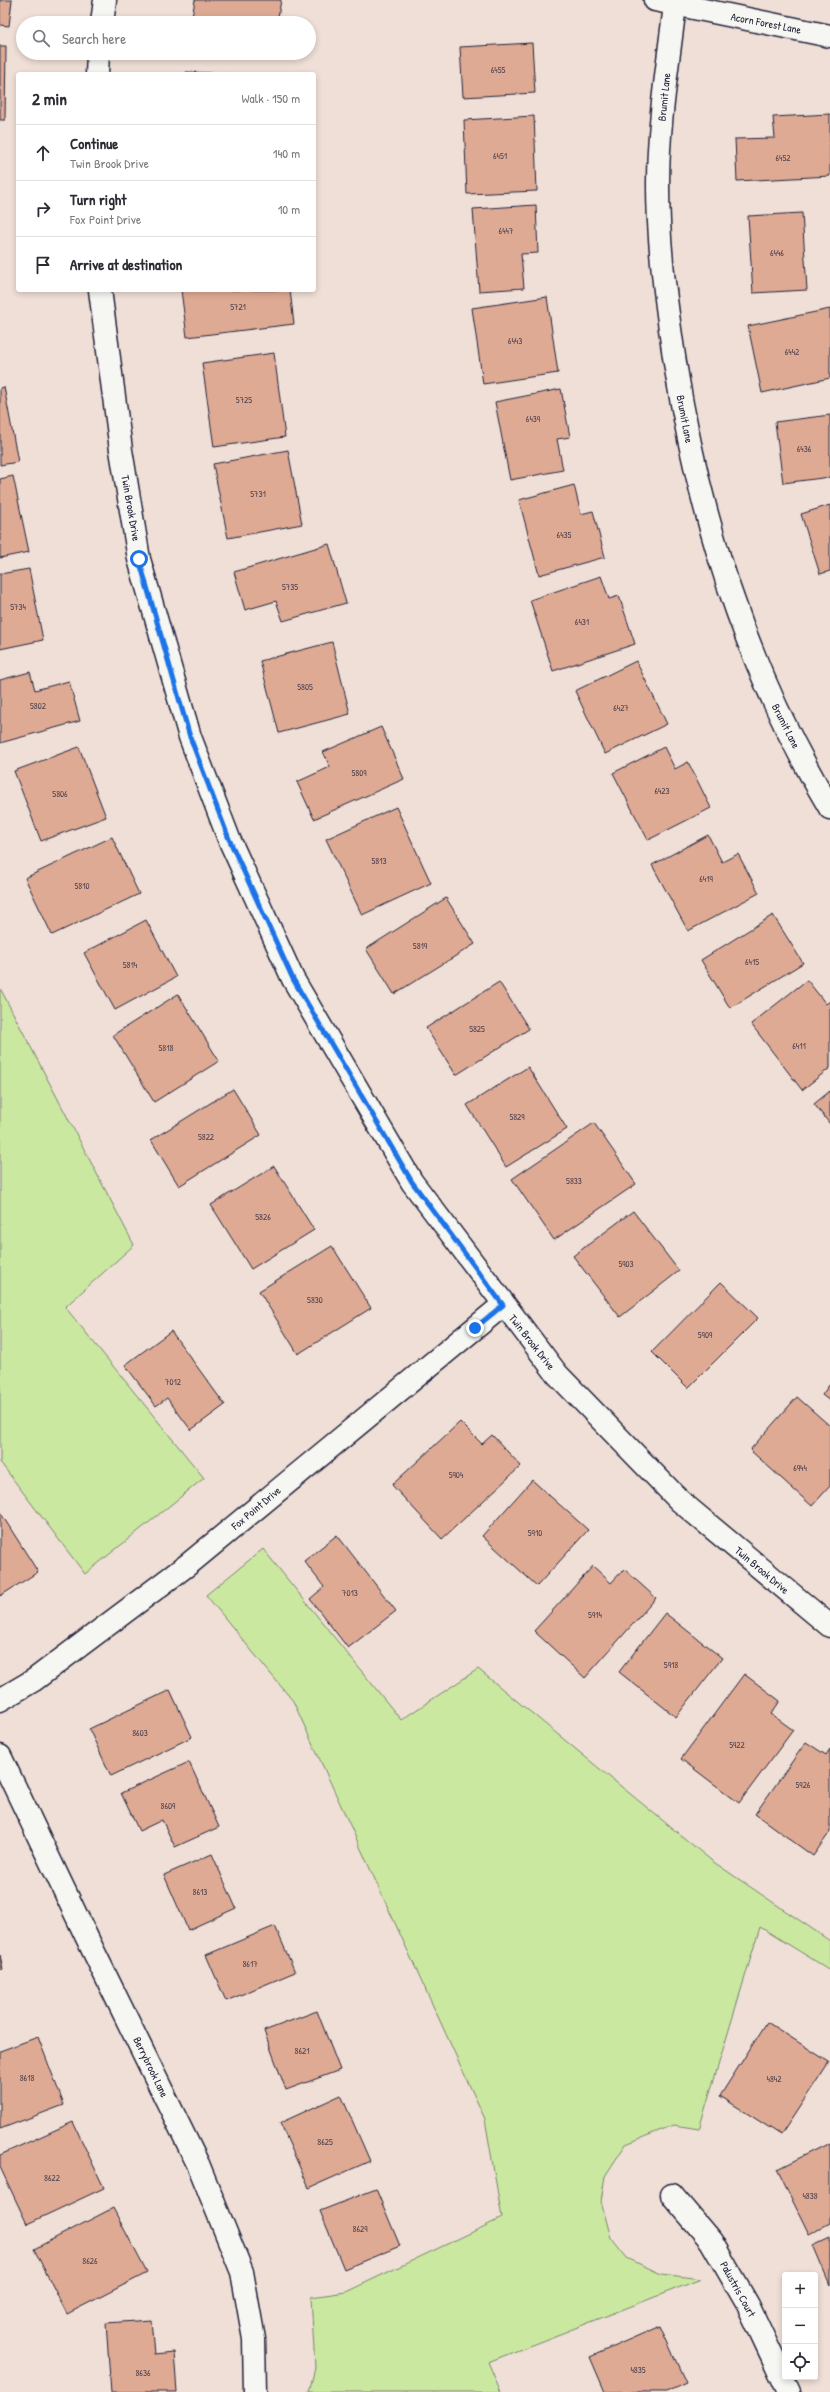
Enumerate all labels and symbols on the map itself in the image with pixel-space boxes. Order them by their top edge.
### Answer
street label: Acorn Forest Lane [730,9,803,37]
house number: 6455 [491,64,505,76]
street label: Brumit Lane [655,72,674,122]
house number: 6451 [493,150,507,162]
house number: 6452 [776,152,791,164]
house number: 6447 [499,225,514,237]
house number: 6446 [770,247,784,259]
house number: 5721 [230,301,246,313]
house number: 6443 [508,335,522,347]
house number: 6442 [785,346,800,358]
house number: 5725 [236,394,252,406]
street label: Brumit Lane [674,394,697,445]
house number: 6439 [526,413,541,425]
house number: 6436 [797,443,812,455]
street label: Twin Brook Drive [118,474,144,543]
house number: 5731 [250,488,266,500]
house number: 6435 [557,529,572,541]
route start [130,550,148,568]
house number: 5735 [282,581,298,593]
house number: 5734 [10,601,26,613]
house number: 6431 [575,616,589,628]
house number: 5805 [297,681,313,693]
house number: 5802 [30,700,47,712]
street label: Brumit Lane [769,701,803,751]
house number: 6427 [613,702,629,714]
house number: 5809 [351,767,367,779]
house number: 6423 [654,785,670,797]
house number: 5806 [52,788,68,800]
house number: 5813 [371,855,387,867]
house number: 6419 [699,873,713,885]
house number: 5810 [74,880,90,892]
house number: 5819 [413,940,428,952]
house number: 6415 [745,956,759,968]
house number: 5814 [123,959,138,971]
house number: 5825 [469,1023,485,1035]
house number: 6411 [792,1040,806,1052]
house number: 5818 [159,1042,174,1054]
house number: 5829 [509,1111,525,1123]
house number: 5822 [198,1131,215,1143]
house number: 5833 [566,1175,582,1187]
house number: 5826 [255,1211,271,1223]
house number: 5903 [618,1258,634,1270]
house number: 5830 [307,1294,323,1306]
street label: Twin Brook Drive [506,1311,558,1373]
route end [466,1319,484,1337]
house number: 5909 [698,1329,713,1341]
house number: 7012 [165,1376,182,1388]
house number: 6944 [793,1462,807,1474]
house number: 5904 [449,1469,464,1481]
street label: Fox Point Drive [228,1483,284,1533]
house number: 5910 [528,1527,542,1539]
street label: Twin Brook Drive [732,1543,793,1597]
house number: 7013 [342,1587,358,1599]
house number: 5914 [588,1609,602,1621]
house number: 5918 [664,1659,678,1671]
house number: 8603 [132,1727,148,1739]
house number: 5922 [729,1739,746,1751]
house number: 5926 [796,1779,811,1791]
house number: 8609 [161,1800,176,1812]
house number: 8613 [193,1886,207,1898]
house number: 8617 [242,1958,258,1970]
street label: Berrybrook Lane [130,2034,172,2100]
house number: 8621 [295,2045,309,2057]
house number: 8618 [20,2072,34,2084]
house number: 4842 [767,2073,782,2085]
house number: 8625 [317,2136,333,2148]
house number: 8622 [44,2172,61,2184]
house number: 4838 [802,2190,818,2202]
house number: 8629 [352,2223,368,2235]
house number: 8626 [82,2255,98,2267]
street label: Palustris Court [717,2259,759,2319]
house number: 4835 [630,2364,646,2376]
house number: 8636 [135,2367,151,2379]

